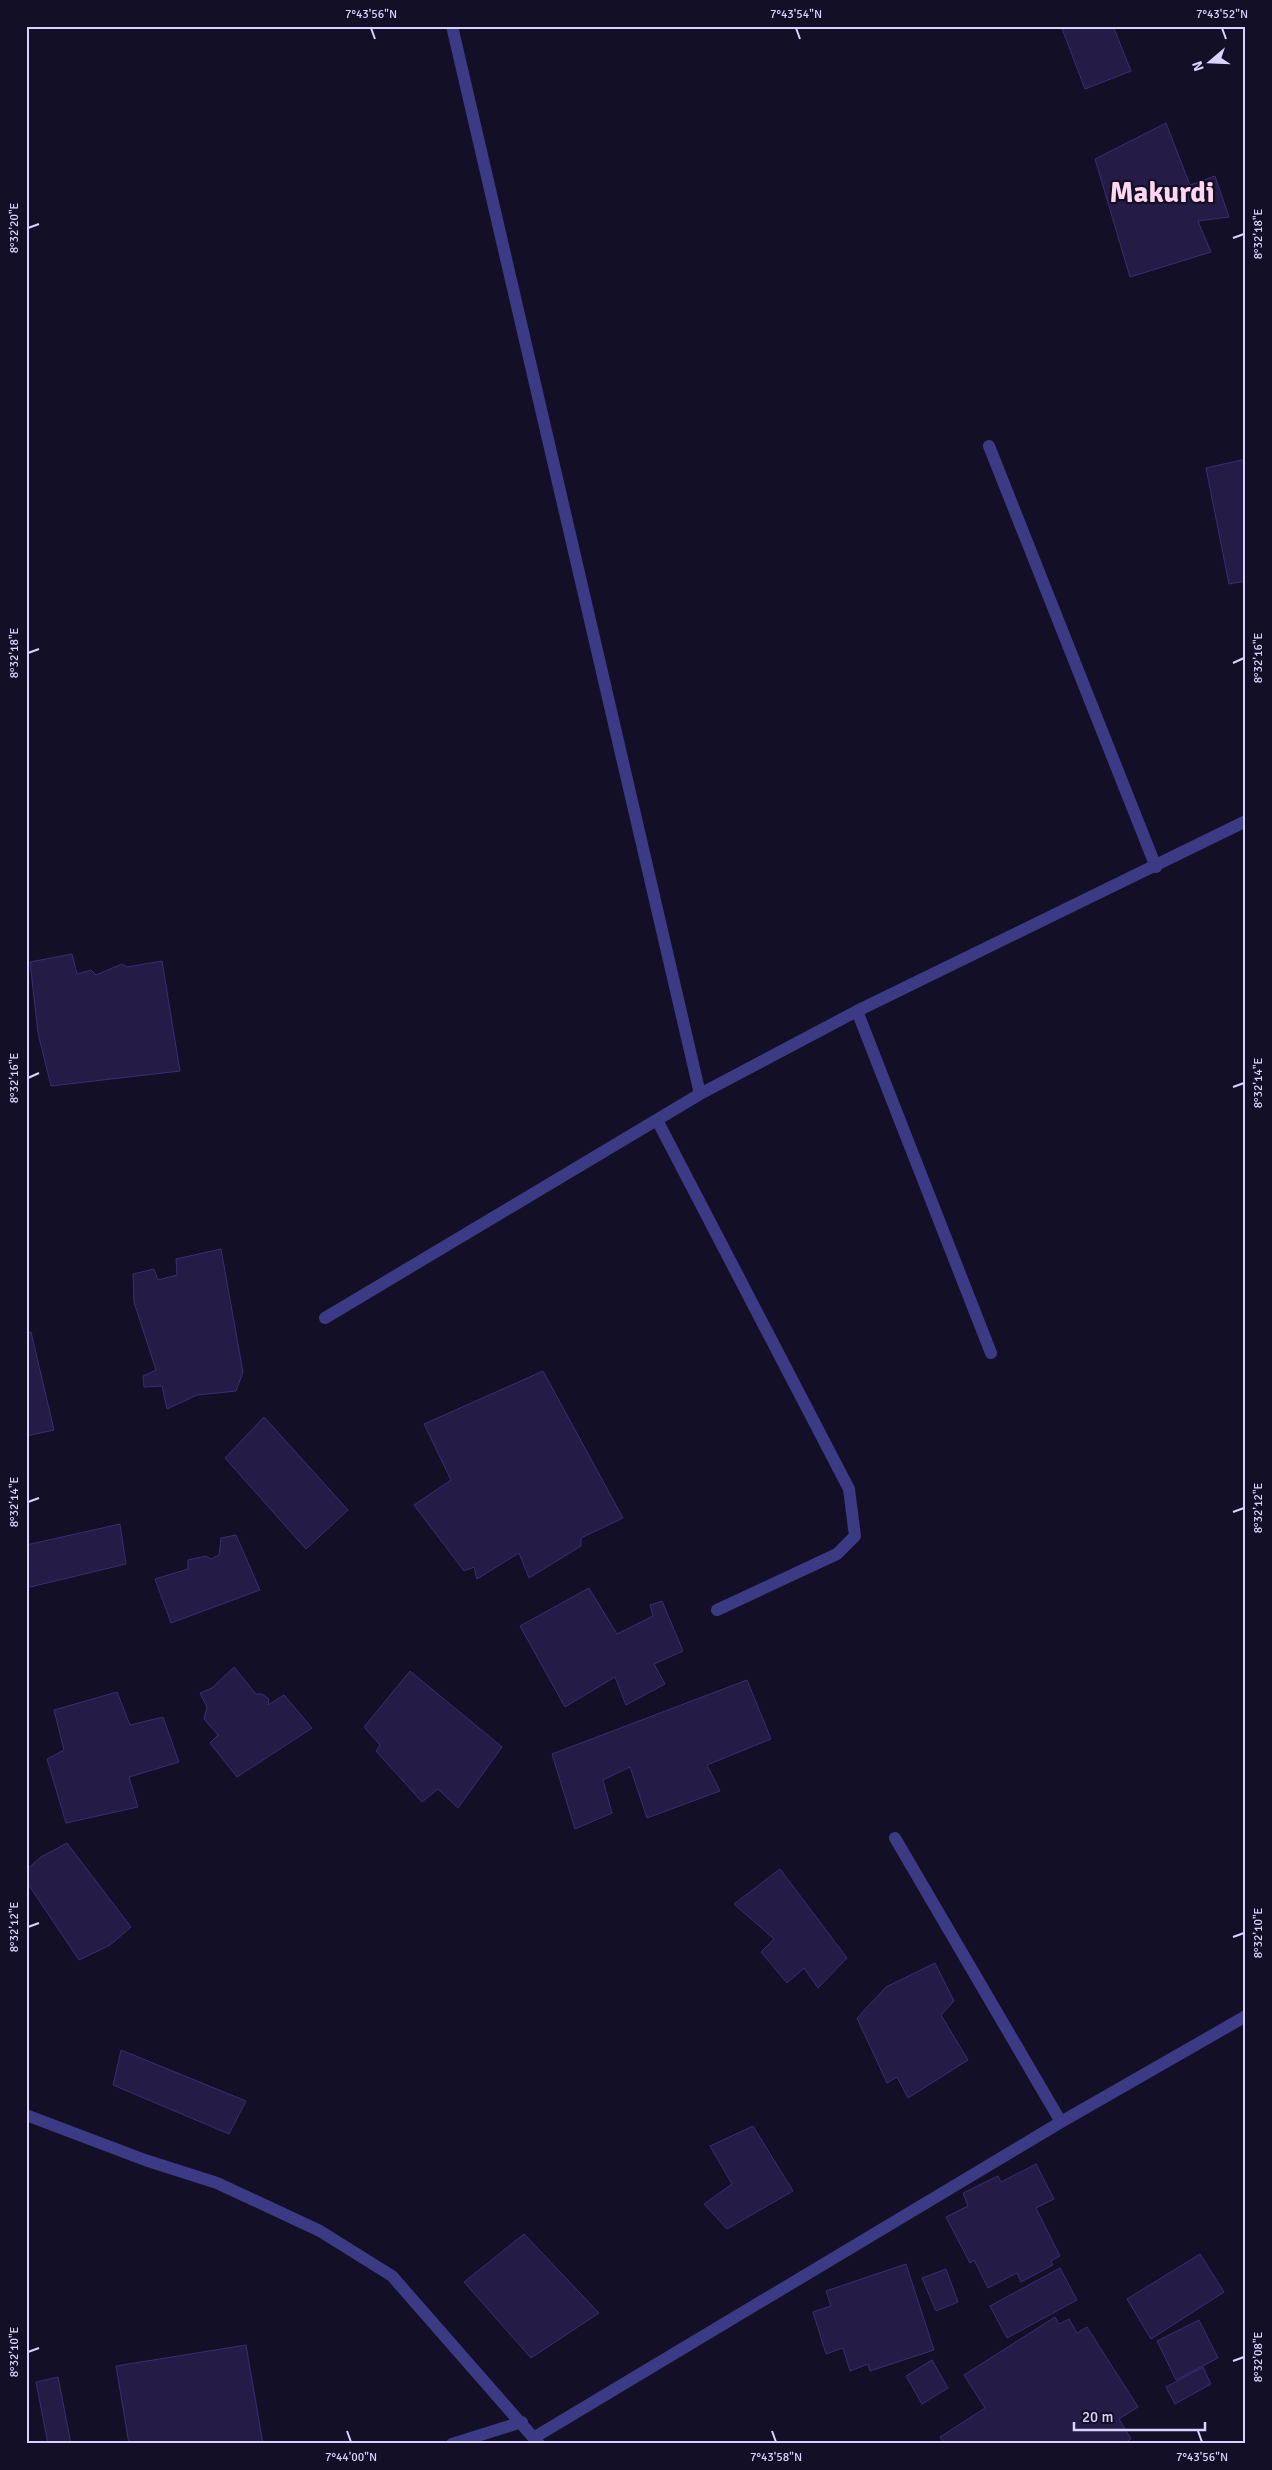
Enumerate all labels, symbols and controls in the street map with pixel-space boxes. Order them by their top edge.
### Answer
text: 7°43'56"N [345,7,397,22]
text: 7°43'54"N [770,7,822,22]
text: 7°43'52"N [1196,7,1248,22]
north arrow [1184,38,1234,88]
text: N [1189,59,1208,73]
district label: Makurdi [1109,175,1215,210]
text: 8°32'20"E [7,202,22,253]
text: 8°32'18"E [1251,208,1266,259]
text: 8°32'18"E [7,627,22,678]
text: 8°32'16"E [1251,632,1266,683]
text: 8°32'16"E [7,1052,22,1103]
text: 8°32'14"E [1251,1057,1266,1108]
text: 8°32'14"E [7,1476,22,1527]
text: 8°32'12"E [1251,1482,1266,1533]
text: 8°32'12"E [7,1901,22,1952]
text: 8°32'10"E [1251,1907,1266,1958]
text: 8°32'10"E [7,2326,22,2377]
text: 8°32'08"E [1251,2331,1266,2382]
scale bar [1074,2400,1206,2432]
text: 20 m [1082,2408,1113,2426]
text: 7°44'00"N [325,2450,377,2465]
text: 7°43'58"N [750,2450,802,2465]
text: 7°43'56"N [1176,2450,1228,2465]

